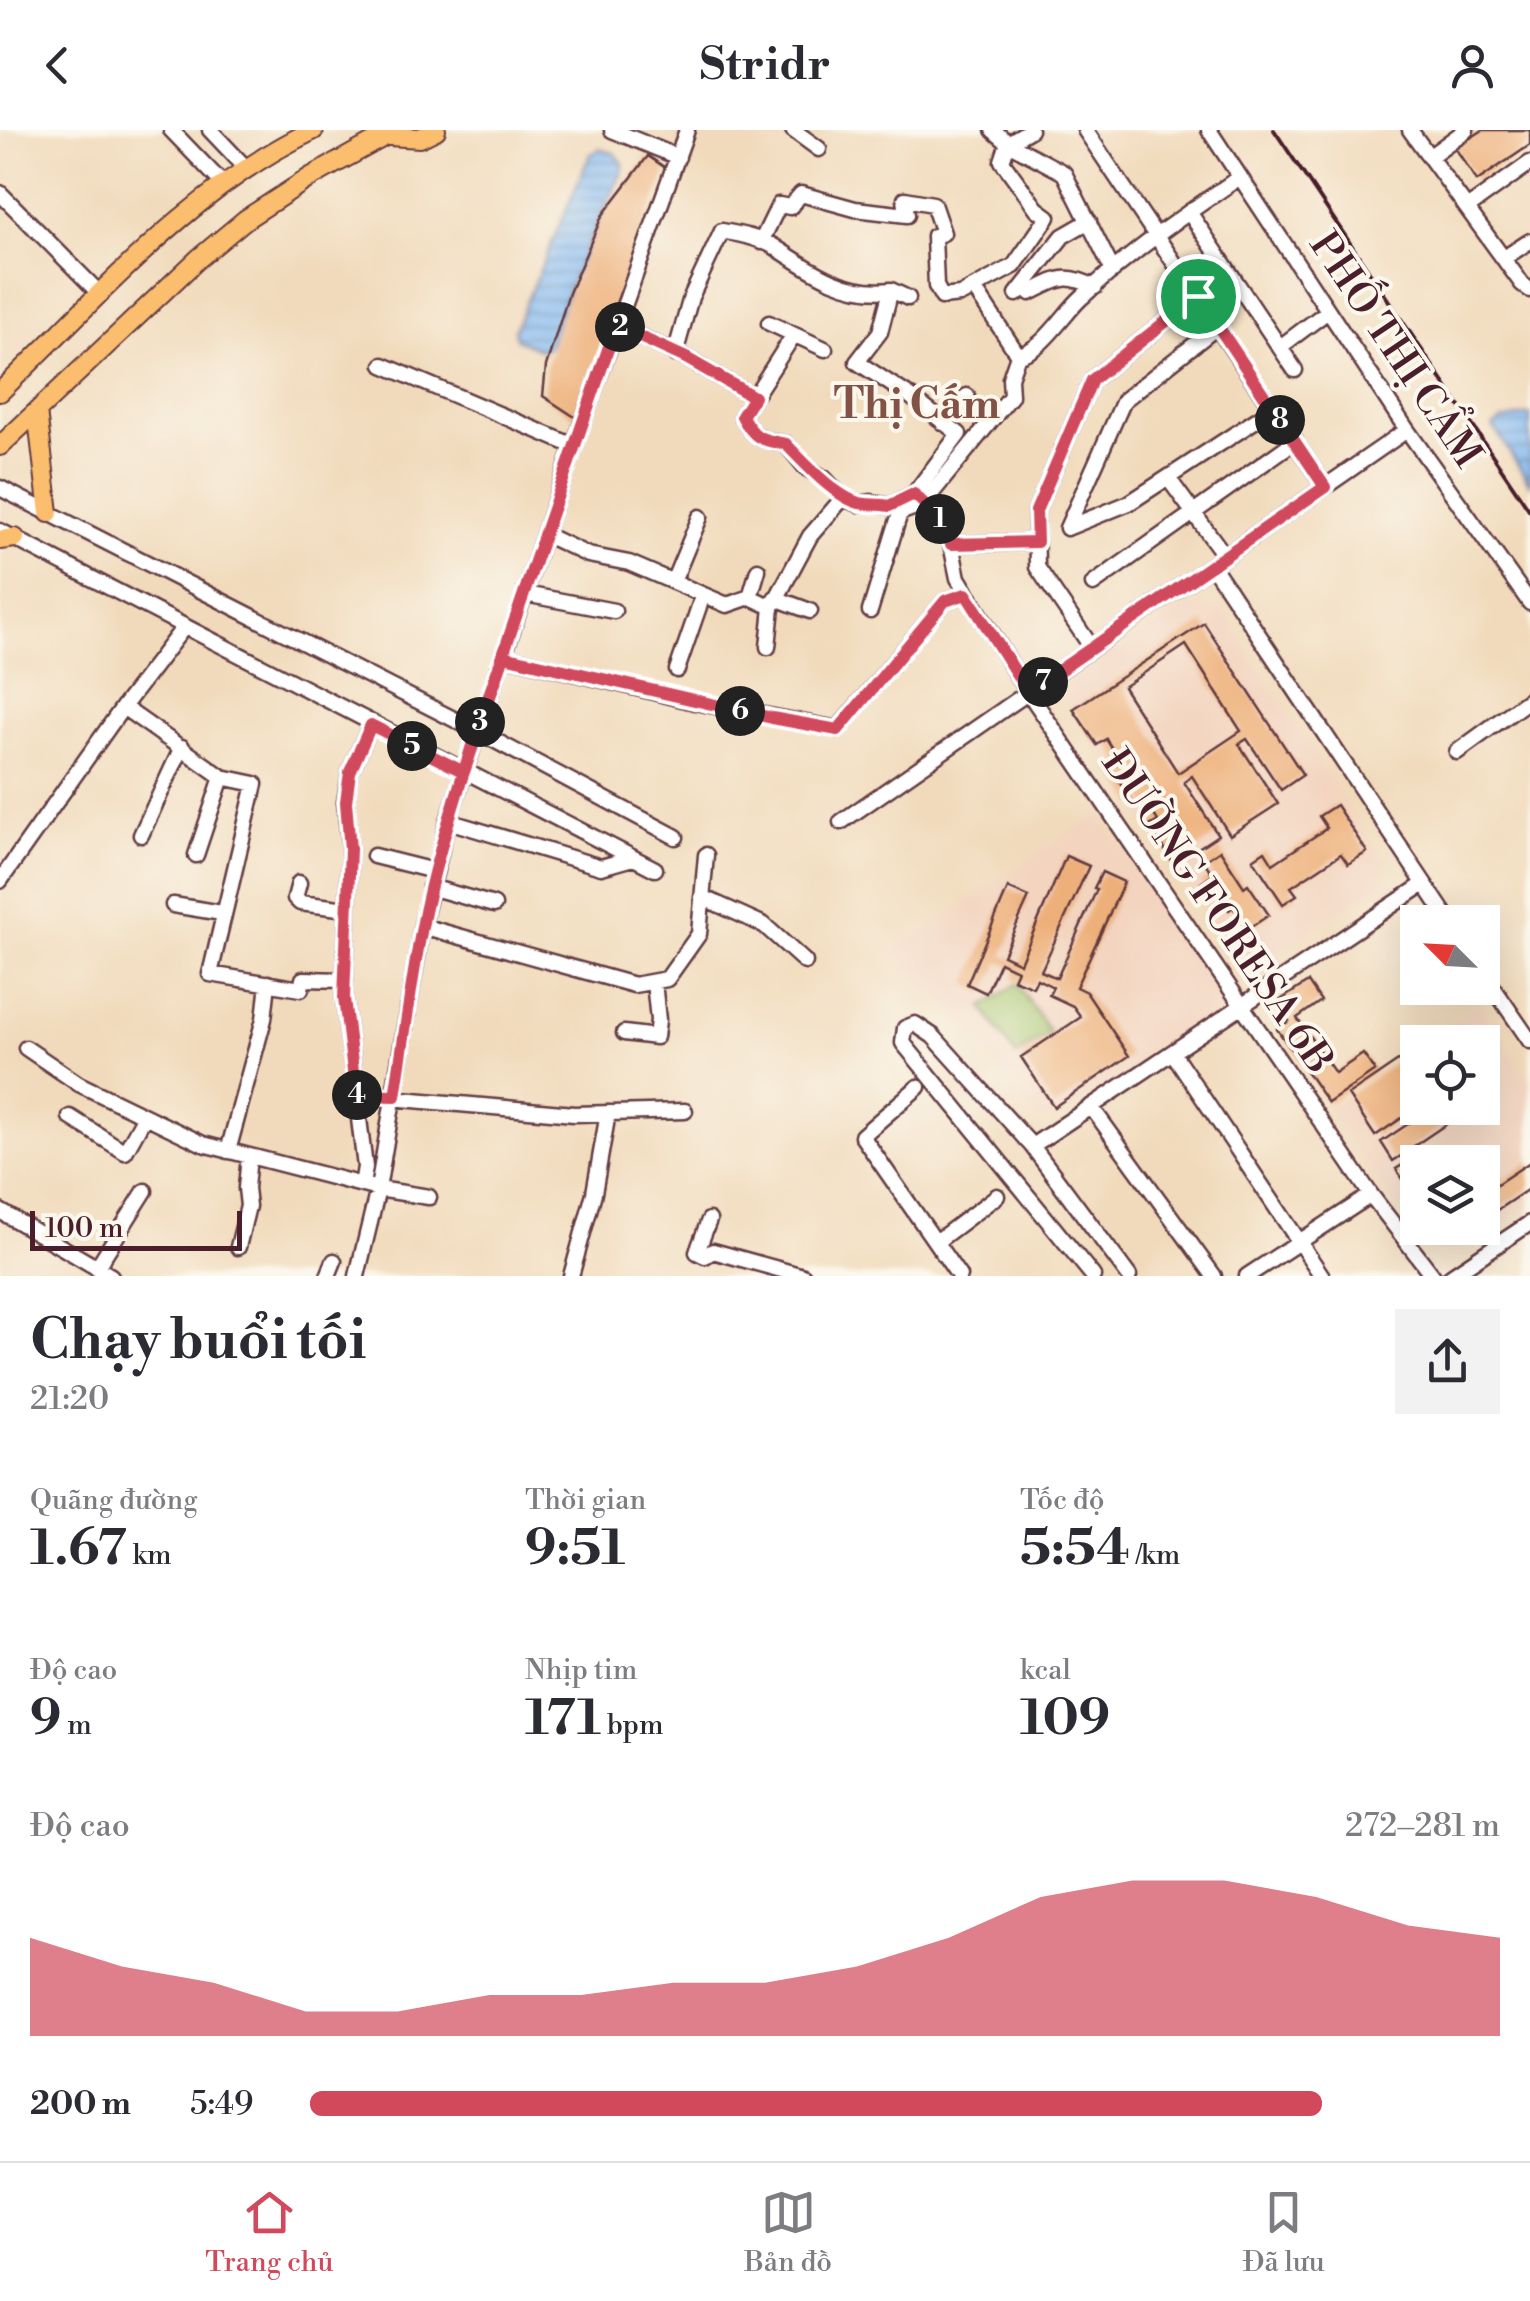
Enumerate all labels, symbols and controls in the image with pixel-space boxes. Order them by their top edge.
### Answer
text: Stridr [699,37,831,94]
icon: back [30,38,85,93]
icon: person [1445,38,1500,93]
street label: PHỐ THỊ CẨM [1298,218,1499,478]
pin [1156,254,1241,339]
icon: arrive [1171,269,1226,324]
pin: 2 [595,302,645,352]
text: 2 [611,309,629,344]
district label: Thị Cấm [834,379,1000,432]
pin: 8 [1255,395,1305,445]
text: 8 [1271,402,1289,437]
pin: 1 [915,494,965,544]
text: 1 [933,501,947,536]
pin: 7 [1018,657,1068,707]
text: 7 [1035,664,1051,699]
pin: 6 [715,686,765,736]
text: 6 [731,693,749,728]
pin: 3 [455,697,505,747]
text: 3 [472,704,488,739]
pin: 5 [387,721,437,771]
text: 5 [403,728,421,763]
street label: ĐƯỜNG FORESA 6B [1090,739,1347,1084]
north arrow [1400,905,1500,1005]
map controls [1400,905,1500,1245]
button: locate [1400,1025,1500,1125]
pin: 4 [332,1070,382,1120]
text: 4 [348,1077,366,1112]
button: layers [1400,1145,1500,1245]
scale bar [30,1206,242,1250]
text: 100 m [45,1211,124,1246]
text: Chạy buổi tối [30,1307,366,1376]
button: share [1395,1309,1500,1414]
text: 21:20 [30,1379,109,1419]
text: Quãng đường [30,1483,198,1518]
text: Thời gian [525,1483,646,1518]
text: Tốc độ [1020,1483,1104,1518]
text: 1.67 [30,1518,127,1580]
text: 9:51 [525,1518,625,1580]
text: 5:54 [1020,1518,1130,1580]
text: km [127,1538,172,1573]
text: /km [1130,1538,1180,1573]
text: Độ cao [30,1653,117,1688]
text: Nhịp tim [525,1653,637,1688]
text: kcal [1020,1653,1071,1688]
text: 9 [30,1688,62,1750]
text: 171 [525,1688,601,1750]
text: 109 [1020,1688,1110,1750]
text: m [62,1708,92,1743]
text: bpm [601,1708,664,1743]
text: Độ cao [30,1806,130,1846]
text: 272–281 m [1345,1806,1500,1846]
text: 200 m [30,2084,131,2124]
text: 5:49 [190,2084,253,2124]
tab: Trang chủ [205,2185,334,2280]
tab: Bản đồ [744,2185,832,2280]
tab: Đã lưu [1243,2185,1325,2280]

